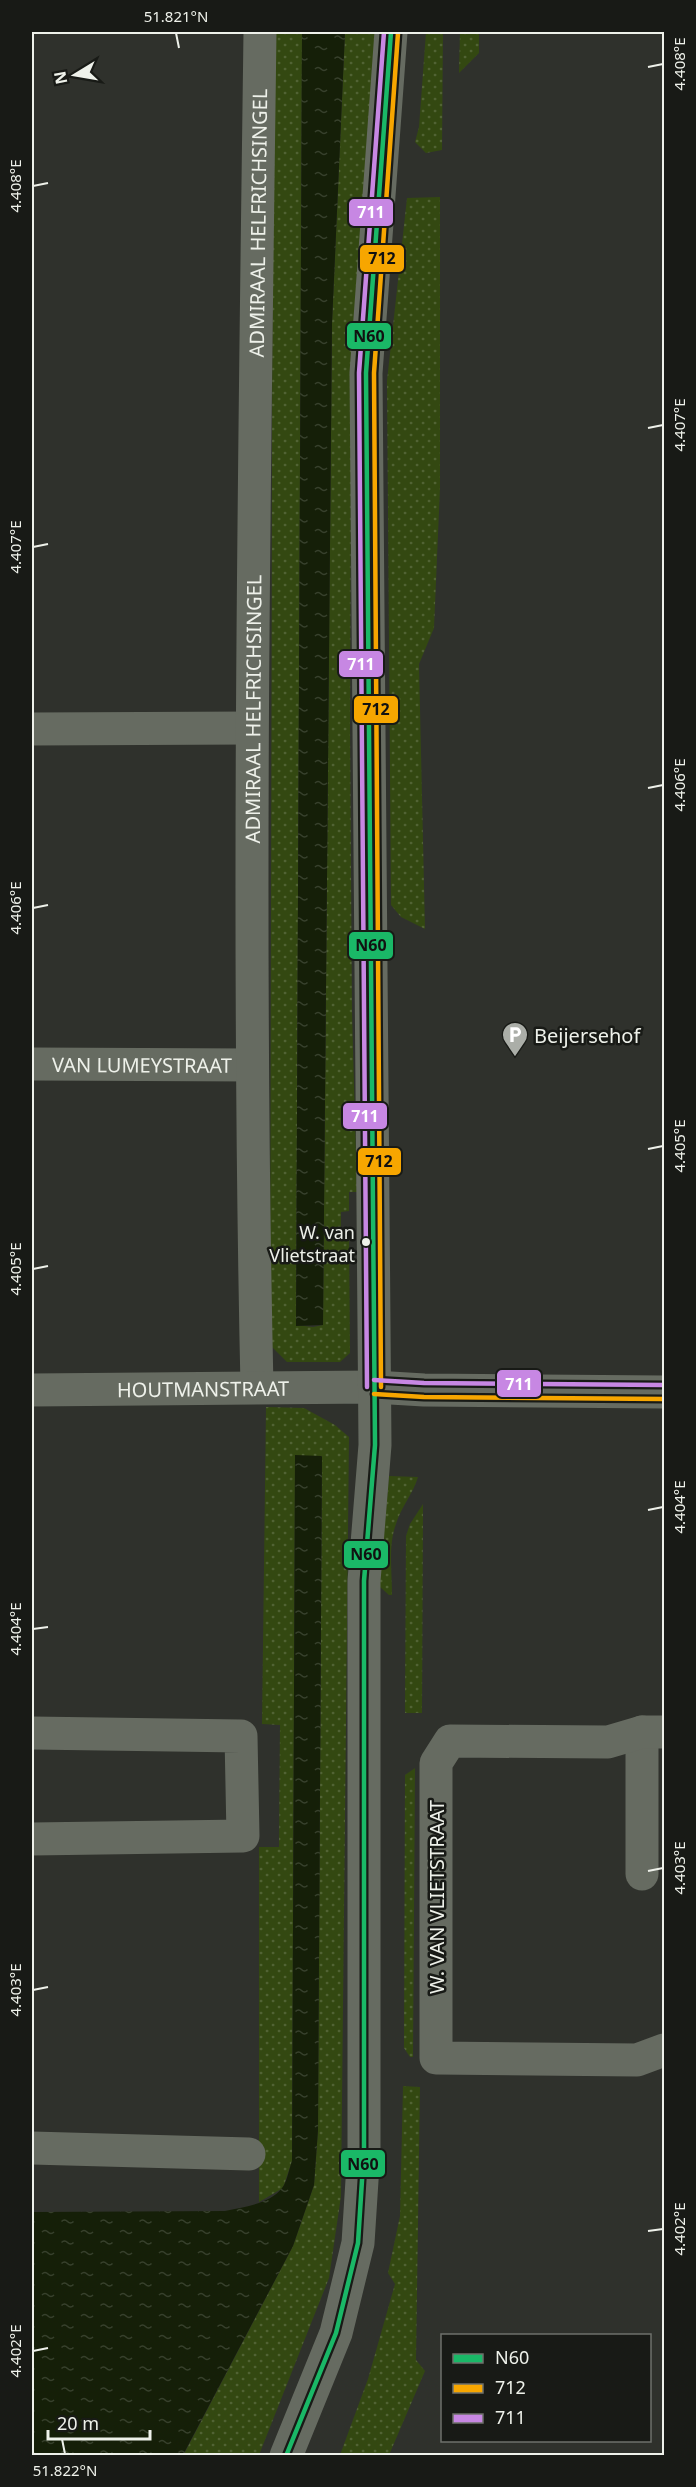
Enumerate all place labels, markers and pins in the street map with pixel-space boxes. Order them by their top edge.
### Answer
parking icon: Beijersehof [500,1020,530,1058]
place label: Beijersehof [534,1022,641,1049]
place label: W. van Vlietstraat [269,1220,355,1267]
marker: W. van Vlietstraat [360,1236,372,1248]

